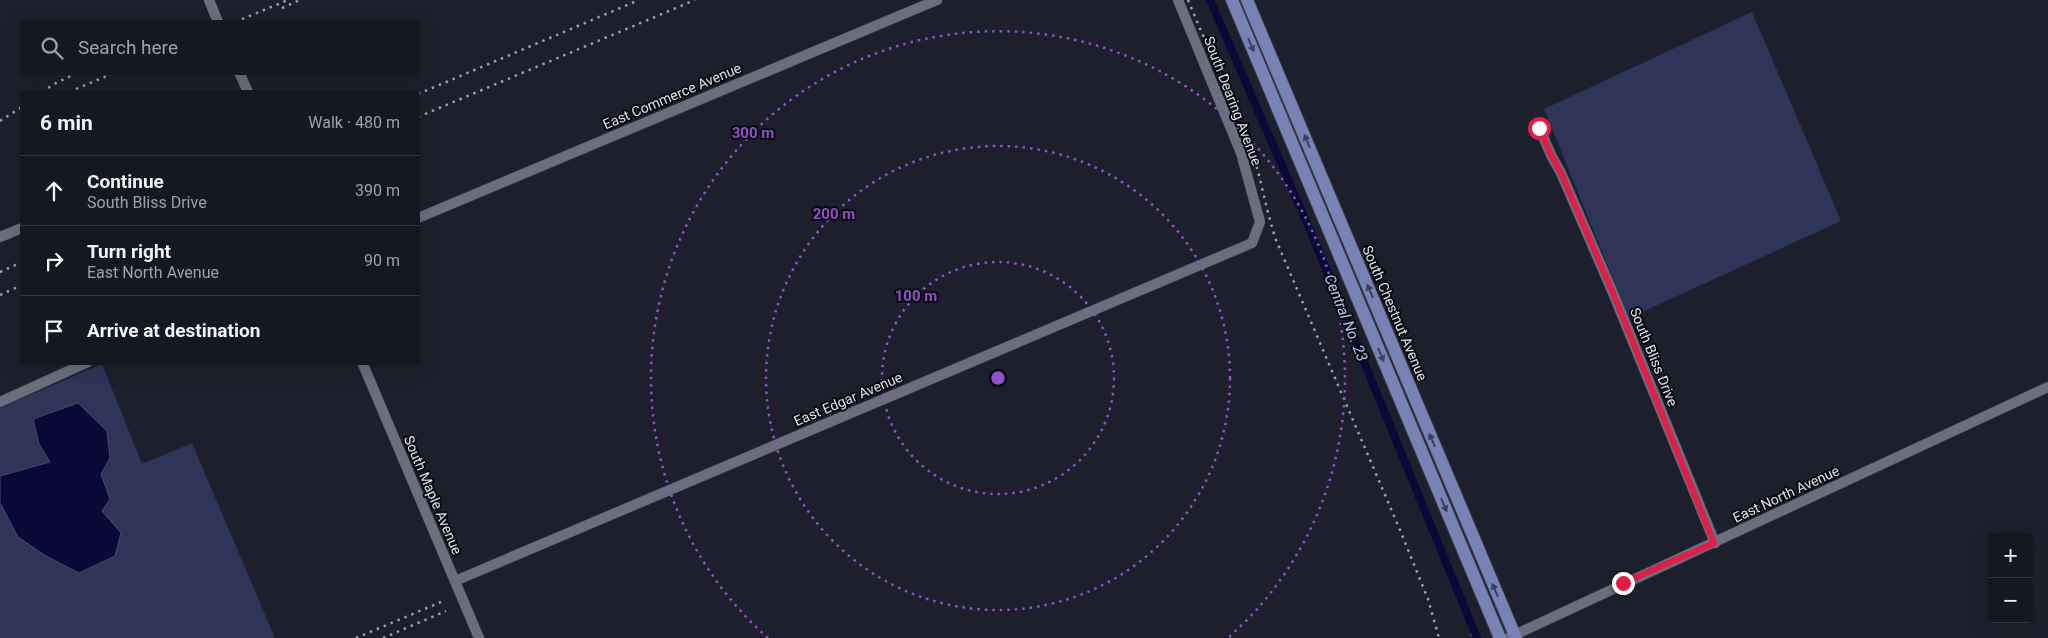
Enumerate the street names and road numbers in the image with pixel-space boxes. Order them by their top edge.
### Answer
street label: South Dearing Avenue [1201,34,1265,168]
street label: East Commerce Avenue [601,60,743,132]
street label: South Chestnut Avenue [1359,243,1431,383]
street label: South Bliss Drive [1627,305,1681,409]
street label: East Edgar Avenue [791,369,905,429]
street label: South Maple Avenue [401,433,465,557]
street label: East North Avenue [1730,462,1842,526]

